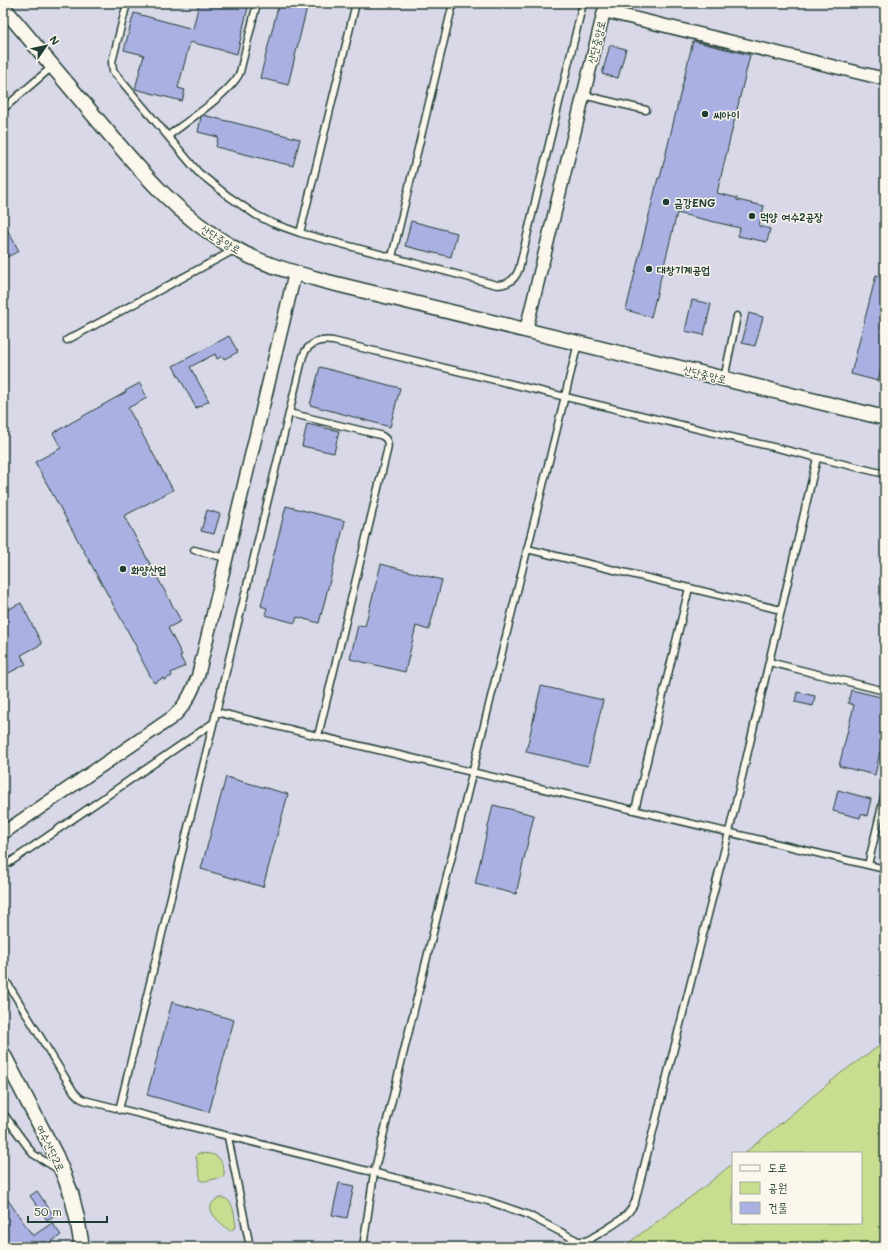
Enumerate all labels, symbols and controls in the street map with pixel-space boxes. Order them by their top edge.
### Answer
street label: 산단중앙로 [583,19,609,65]
north arrow [26,26,66,66]
text: N [46,32,63,48]
place label: 씨아이 [713,107,740,122]
marker: 씨아이 [700,109,710,119]
place label: 금강ENG [674,195,716,210]
marker: 금강ENG [661,197,671,207]
place label: 덕양 여수2공장 [760,209,823,224]
marker: 덕양 여수2공장 [747,211,757,221]
street label: 산단중앙로 [198,221,244,257]
place label: 대창기계공업 [657,262,710,277]
marker: 대창기계공업 [644,264,654,274]
street label: 산단중앙로 [682,361,728,387]
place label: 화양산업 [131,562,167,577]
marker: 화양산업 [118,564,128,574]
street label: 여수산단2로 [33,1122,69,1174]
legend [732,1152,862,1224]
text: 도로 [768,1159,787,1175]
text: 공원 [768,1179,787,1195]
scale bar [28,1198,107,1224]
text: 건물 [768,1199,788,1215]
text: 50 m [34,1203,62,1219]

